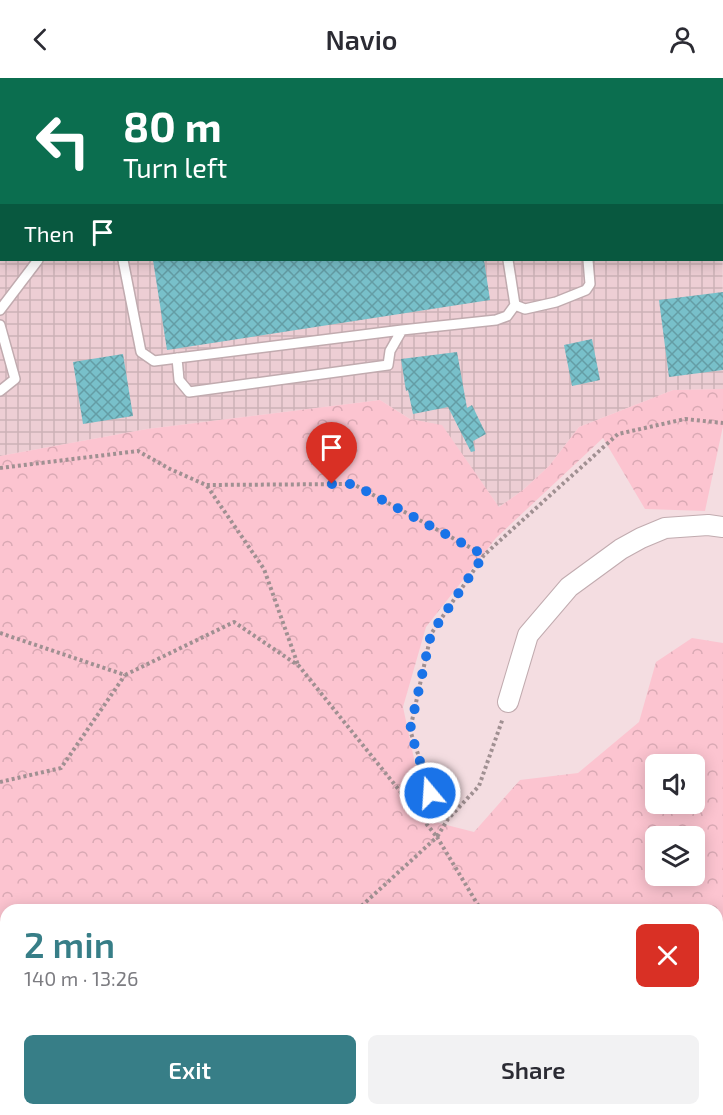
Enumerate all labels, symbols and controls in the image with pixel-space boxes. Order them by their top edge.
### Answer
icon: back [24,23,57,56]
text: Navio [325,23,398,55]
icon: person [666,23,699,56]
text: 80 m [123,100,222,150]
icon: left [24,102,102,180]
text: Turn left [123,151,227,183]
icon: arrive [86,216,119,249]
text: Then [24,220,74,246]
pin [306,422,357,484]
icon: arrive [315,431,348,464]
map controls [645,754,705,886]
button: sound [645,754,705,814]
position arrow [398,761,462,825]
button: layers [645,826,705,886]
text: 2 min [24,922,115,965]
button: close [636,924,699,987]
text: 140 m · 13:26 [24,966,138,990]
button: Exit [24,1035,356,1104]
button: Share [368,1035,699,1104]

